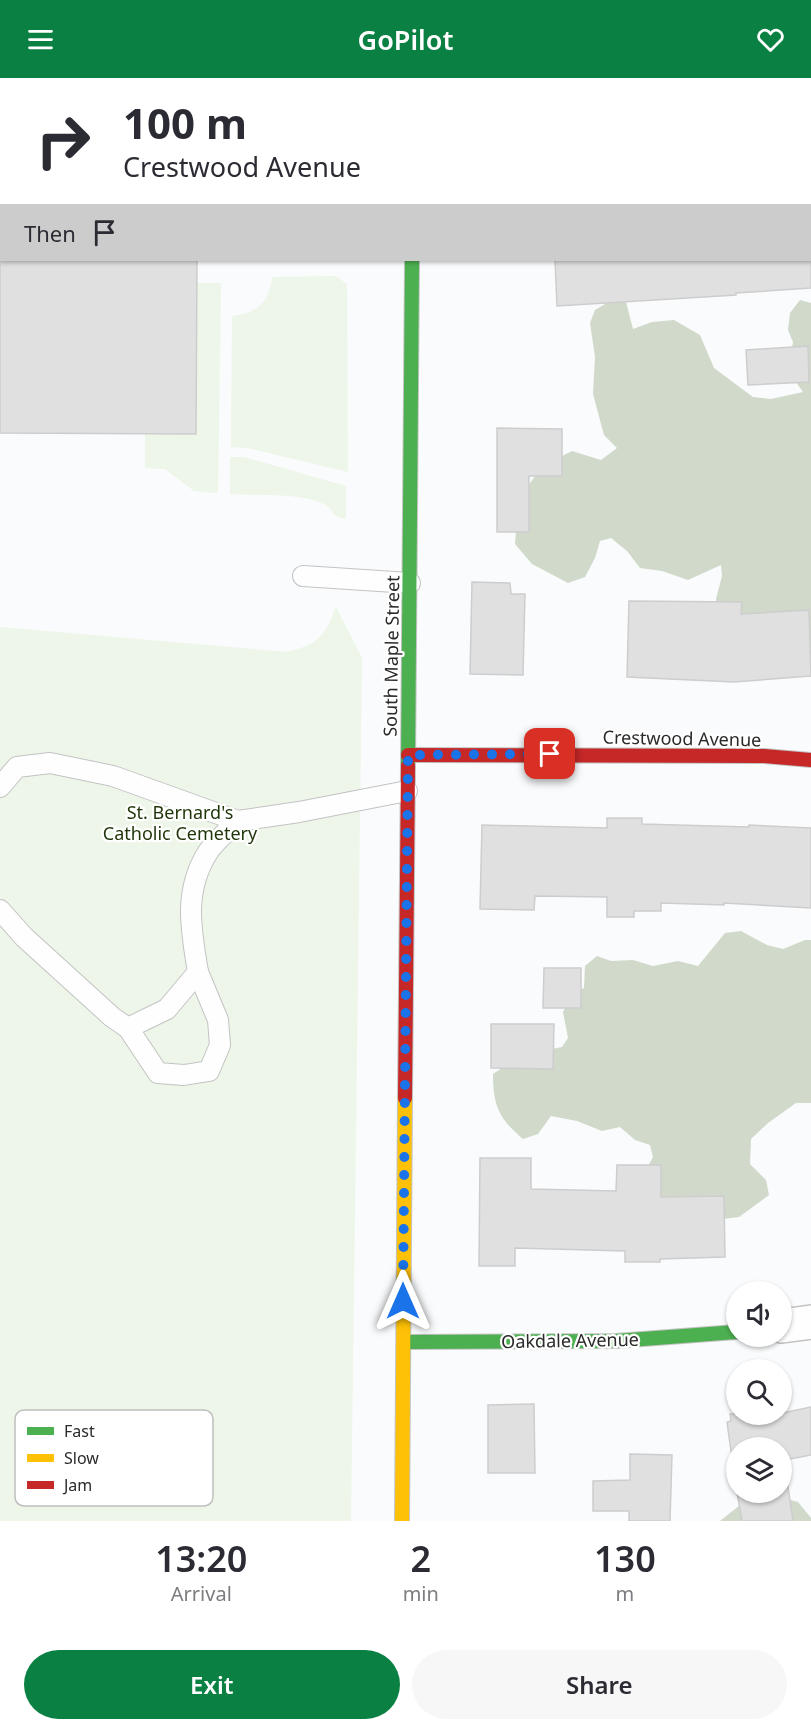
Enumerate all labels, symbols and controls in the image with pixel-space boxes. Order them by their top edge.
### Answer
text: GoPilot [358,21,453,58]
icon: menu [24,23,57,56]
icon: heart [754,23,787,56]
text: 100 m [123,94,247,151]
icon: right [24,102,102,180]
text: Crestwood Avenue [123,148,361,185]
icon: arrive [88,216,121,249]
text: Then [24,218,76,248]
street label: South Maple Street [378,575,404,737]
street label: Crestwood Avenue [602,725,762,751]
pin [524,728,575,779]
icon: arrive [533,737,566,770]
park label: St. Bernard's Catholic Cemetery [103,800,258,845]
position arrow [371,1269,435,1333]
map controls [726,1281,792,1503]
button: sound [726,1281,792,1347]
street label: Oakdale Avenue [501,1327,639,1353]
button: search [726,1359,792,1425]
legend [15,1410,213,1506]
text: Fast [64,1420,95,1442]
button: layers [726,1437,792,1503]
text: Slow [64,1447,99,1469]
text: Jam [62,1474,92,1496]
text: 13:20 [155,1534,247,1583]
text: 2 [410,1534,431,1583]
text: 130 [594,1534,656,1583]
text: Arrival [171,1580,232,1607]
text: min [403,1580,439,1607]
text: m [616,1580,634,1607]
button: Exit [24,1650,400,1719]
button: Share [412,1650,787,1719]

